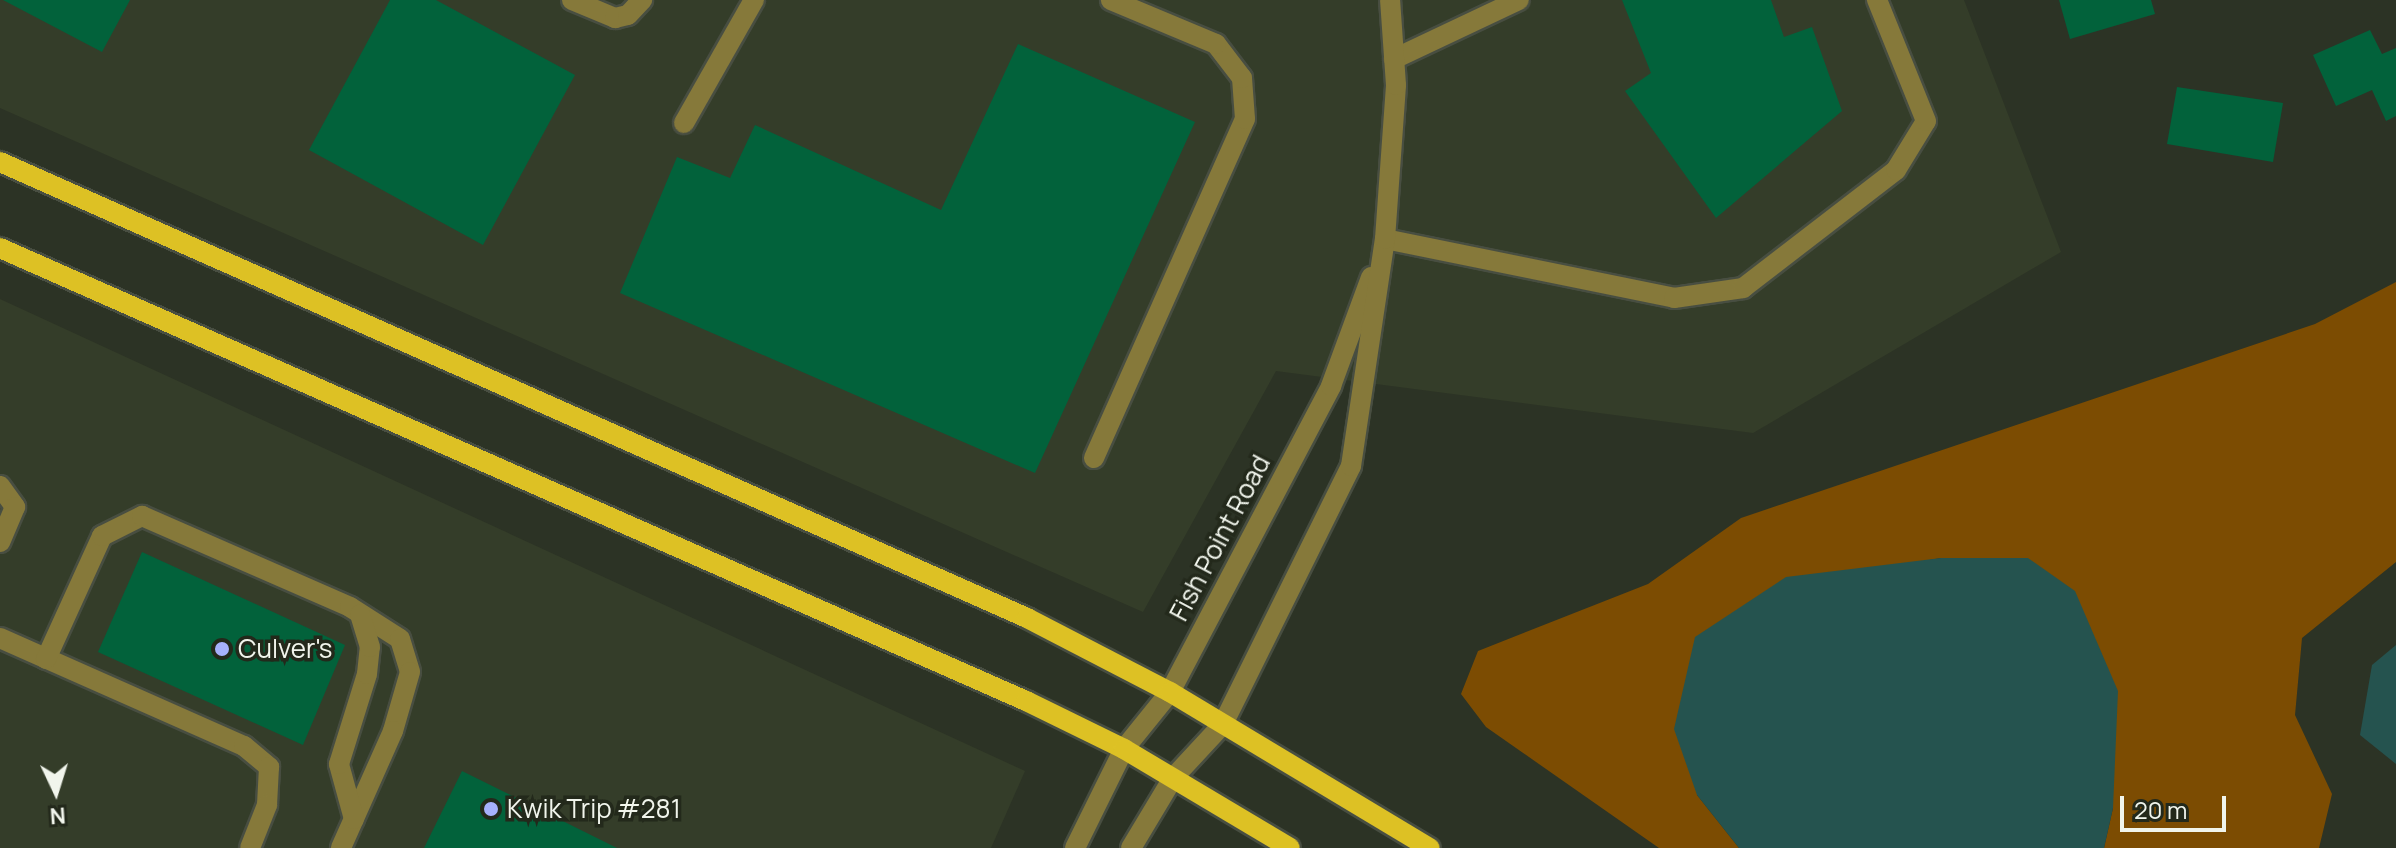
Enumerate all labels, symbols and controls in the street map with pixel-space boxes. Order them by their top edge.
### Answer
street label: Fish Point Road [1163,450,1277,626]
place label: Culver's [238,633,332,665]
marker: Culver's [213,640,231,658]
north arrow [16,752,96,832]
scale bar [2124,780,2230,830]
place label: Kwik Trip #281 [507,793,681,825]
text: 20 m [2134,793,2187,826]
text: N [49,800,67,831]
marker: Kwik Trip #281 [482,800,500,818]

